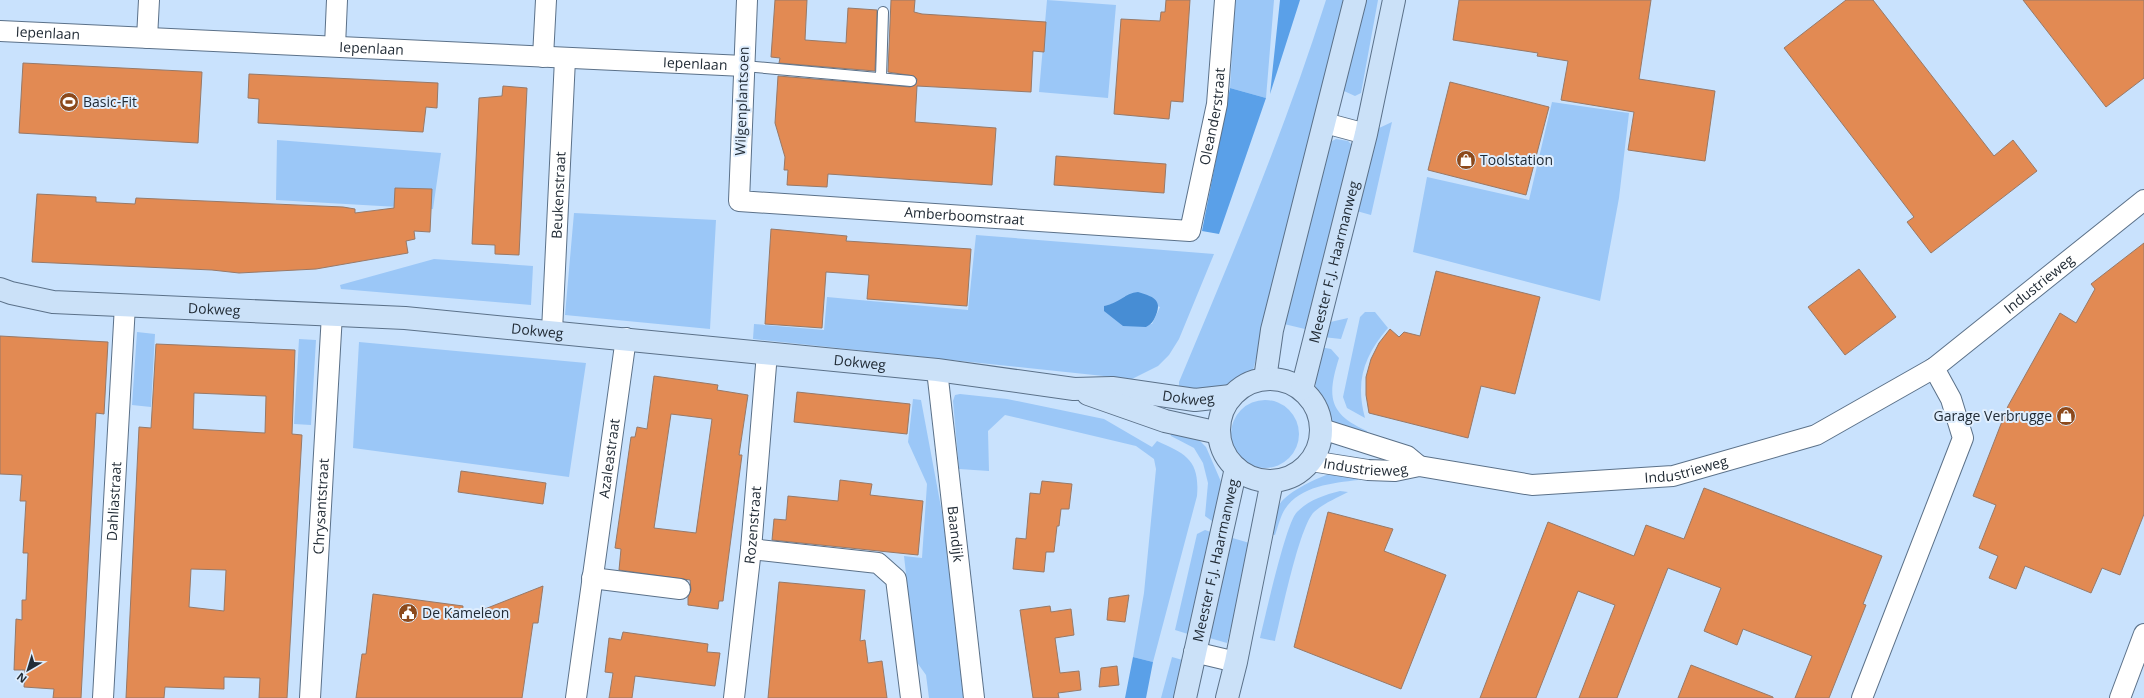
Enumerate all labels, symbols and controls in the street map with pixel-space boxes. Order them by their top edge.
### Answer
street label: Iepenlaan [15,22,81,44]
street label: Iepenlaan [339,37,404,59]
street label: Wilgenplantsoen [730,46,753,156]
street label: Iepenlaan [663,52,728,74]
street label: Oleanderstraat [1194,67,1229,167]
sports icon: Basic-Fit [58,91,80,113]
place label: Basic-Fit [83,92,137,111]
shop icon: Toolstation [1455,149,1477,171]
place label: Toolstation [1480,150,1553,169]
street label: Beukenstraat [546,151,570,239]
street label: Meester F.J. Haarmanweg [1304,178,1363,345]
street label: Amberboomstraat [904,202,1025,229]
street label: Industrieweg [2000,249,2078,318]
street label: Dokweg [188,298,241,320]
street label: Dokweg [510,318,565,342]
street label: Dokweg [833,350,887,374]
street label: Dokweg [1161,385,1216,409]
shop icon: Garage Verbrugge [2055,405,2077,427]
place label: Garage Verbrugge [1934,406,2052,425]
street label: Azaleastraat [594,417,624,499]
street label: Industrieweg [1644,451,1730,487]
street label: Industrieweg [1322,453,1410,480]
street label: Chrysantstraat [308,458,333,555]
street label: Dahliastraat [102,461,125,541]
street label: Meester F.J. Haarmanweg [1188,476,1242,644]
street label: Rozenstraat [739,485,765,565]
street label: Baandijk [943,505,969,564]
public building icon: De Kameleon [397,602,419,624]
place label: De Kameleon [422,603,509,622]
north arrow [8,650,48,690]
text: N [13,670,30,687]

